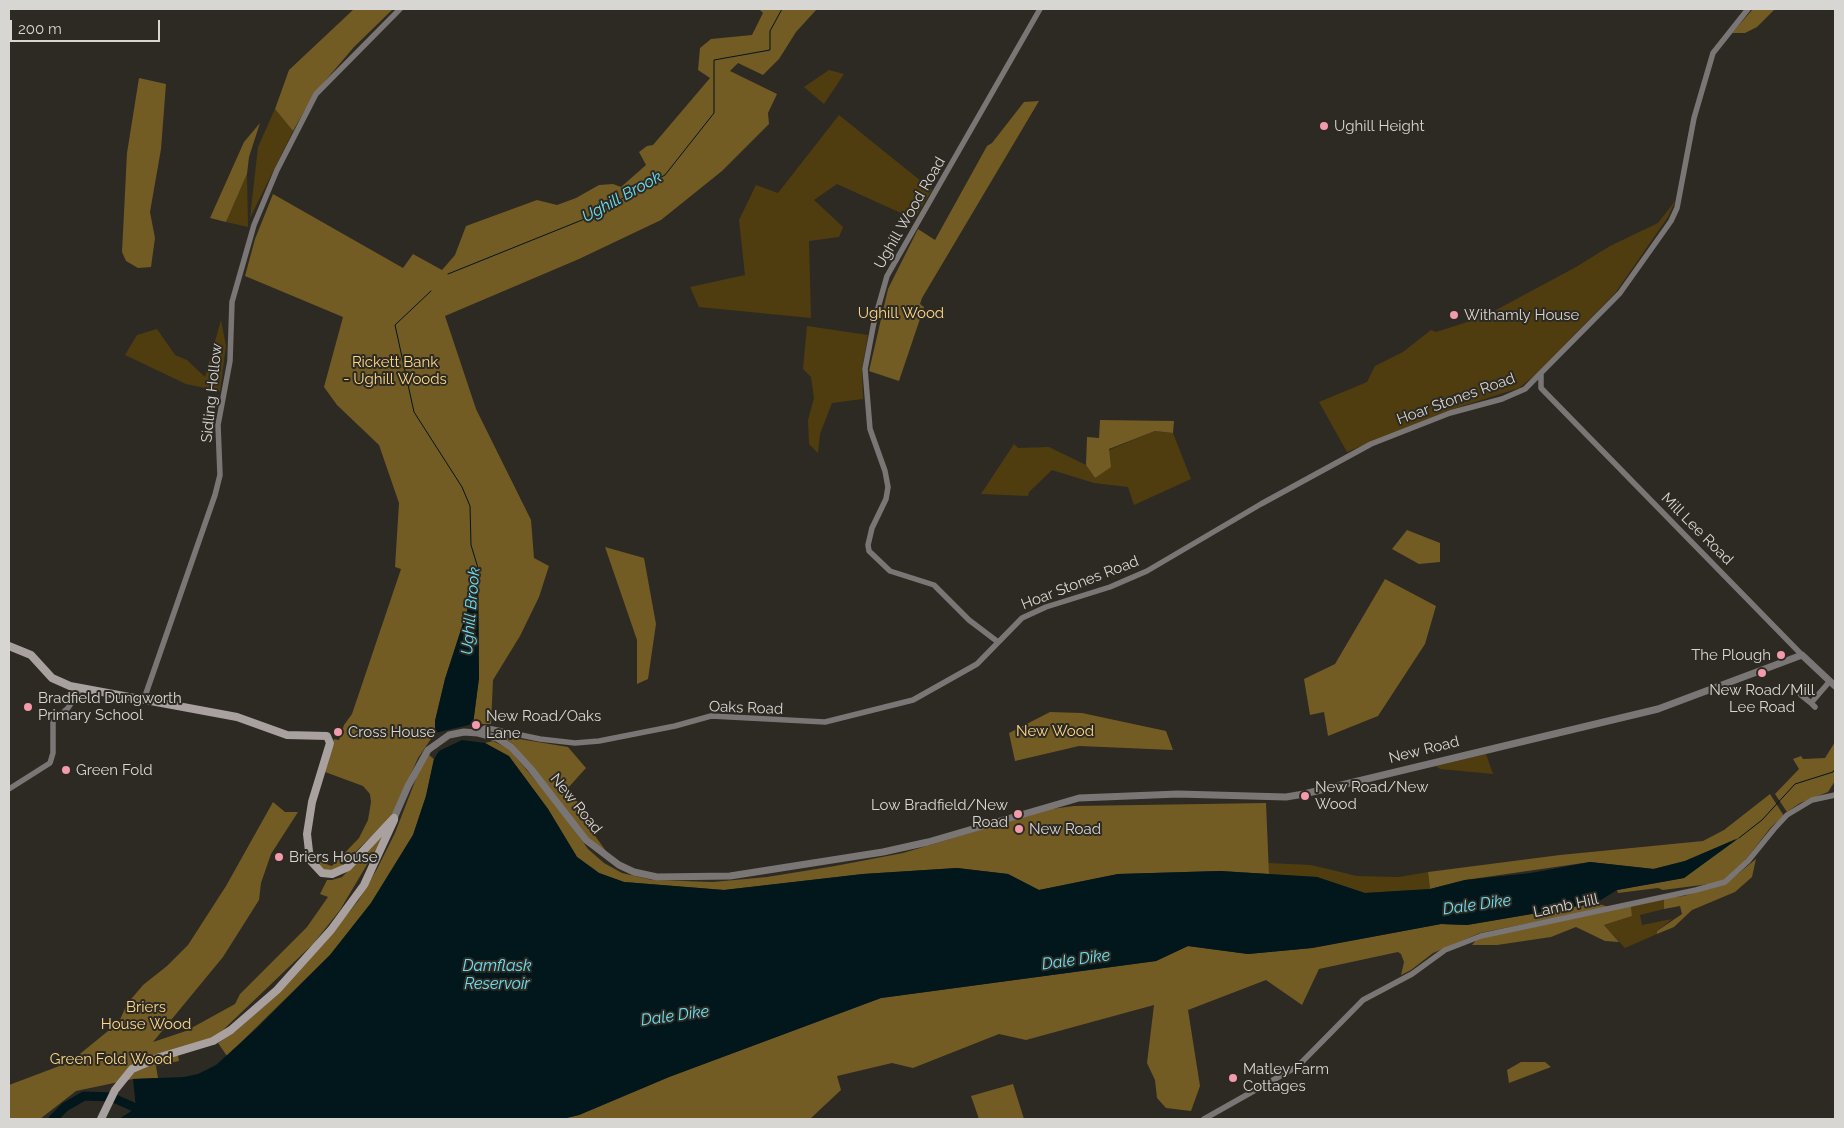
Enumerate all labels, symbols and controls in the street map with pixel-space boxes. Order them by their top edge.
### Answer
scale bar [12,10,162,42]
text: 200 m [18,20,62,38]
place label: Ughill Height [1334,117,1424,135]
marker: Ughill Height [1318,120,1330,132]
street label: Ughill Wood Road [871,154,949,272]
water label: Ughill Brook [579,167,665,227]
park label: Ughill Wood [858,304,944,322]
place label: Withamly House [1464,306,1579,324]
marker: Withamly House [1448,309,1460,321]
street label: Sidling Hollow [198,342,226,444]
park label: Rickett Bank - Ughill Woods [343,353,447,388]
street label: Hoar Stones Road [1394,369,1518,429]
street label: Mill Lee Road [1657,489,1737,569]
street label: Hoar Stones Road [1019,552,1141,614]
water label: Ughill Brook [458,566,484,656]
place label: The Plough [1691,646,1771,664]
marker: The Plough [1775,649,1787,661]
marker: New Road/Mill Lee Road [1756,667,1768,679]
place label: New Road/Mill Lee Road [1709,681,1815,716]
place label: Bradfield Dungworth Primary School [38,689,182,724]
street label: Oaks Road [709,698,783,718]
marker: Bradfield Dungworth Primary School [22,701,34,713]
place label: New Road/Oaks Lane [486,707,601,742]
marker: New Road/Oaks Lane [470,719,482,731]
park label: New Wood [1016,722,1094,740]
place label: Cross House [348,723,435,741]
marker: Cross House [332,726,344,738]
street label: New Road [1387,733,1461,767]
place label: Green Fold [76,761,153,779]
marker: Green Fold [60,764,72,776]
street label: New Road [546,770,606,838]
place label: New Road/New Wood [1315,778,1428,813]
marker: New Road/New Wood [1299,790,1311,802]
place label: Low Bradfield/New Road [871,796,1008,831]
marker: Low Bradfield/New Road [1012,808,1024,820]
place label: New Road [1029,820,1101,838]
marker: New Road [1013,823,1025,835]
place label: Briers House [289,848,377,866]
marker: Briers House [273,851,285,863]
street label: Lamb Hill [1532,890,1600,922]
water label: Dale Dike [1442,891,1512,919]
water label: Dale Dike [1041,946,1111,974]
water label: Damflask Reservoir [462,956,532,994]
park label: Briers House Wood [101,998,191,1033]
water label: Dale Dike [640,1002,710,1030]
park label: Green Fold Wood [50,1050,172,1068]
place label: Matley Farm Cottages [1243,1060,1329,1095]
marker: Matley Farm Cottages [1227,1072,1239,1084]

